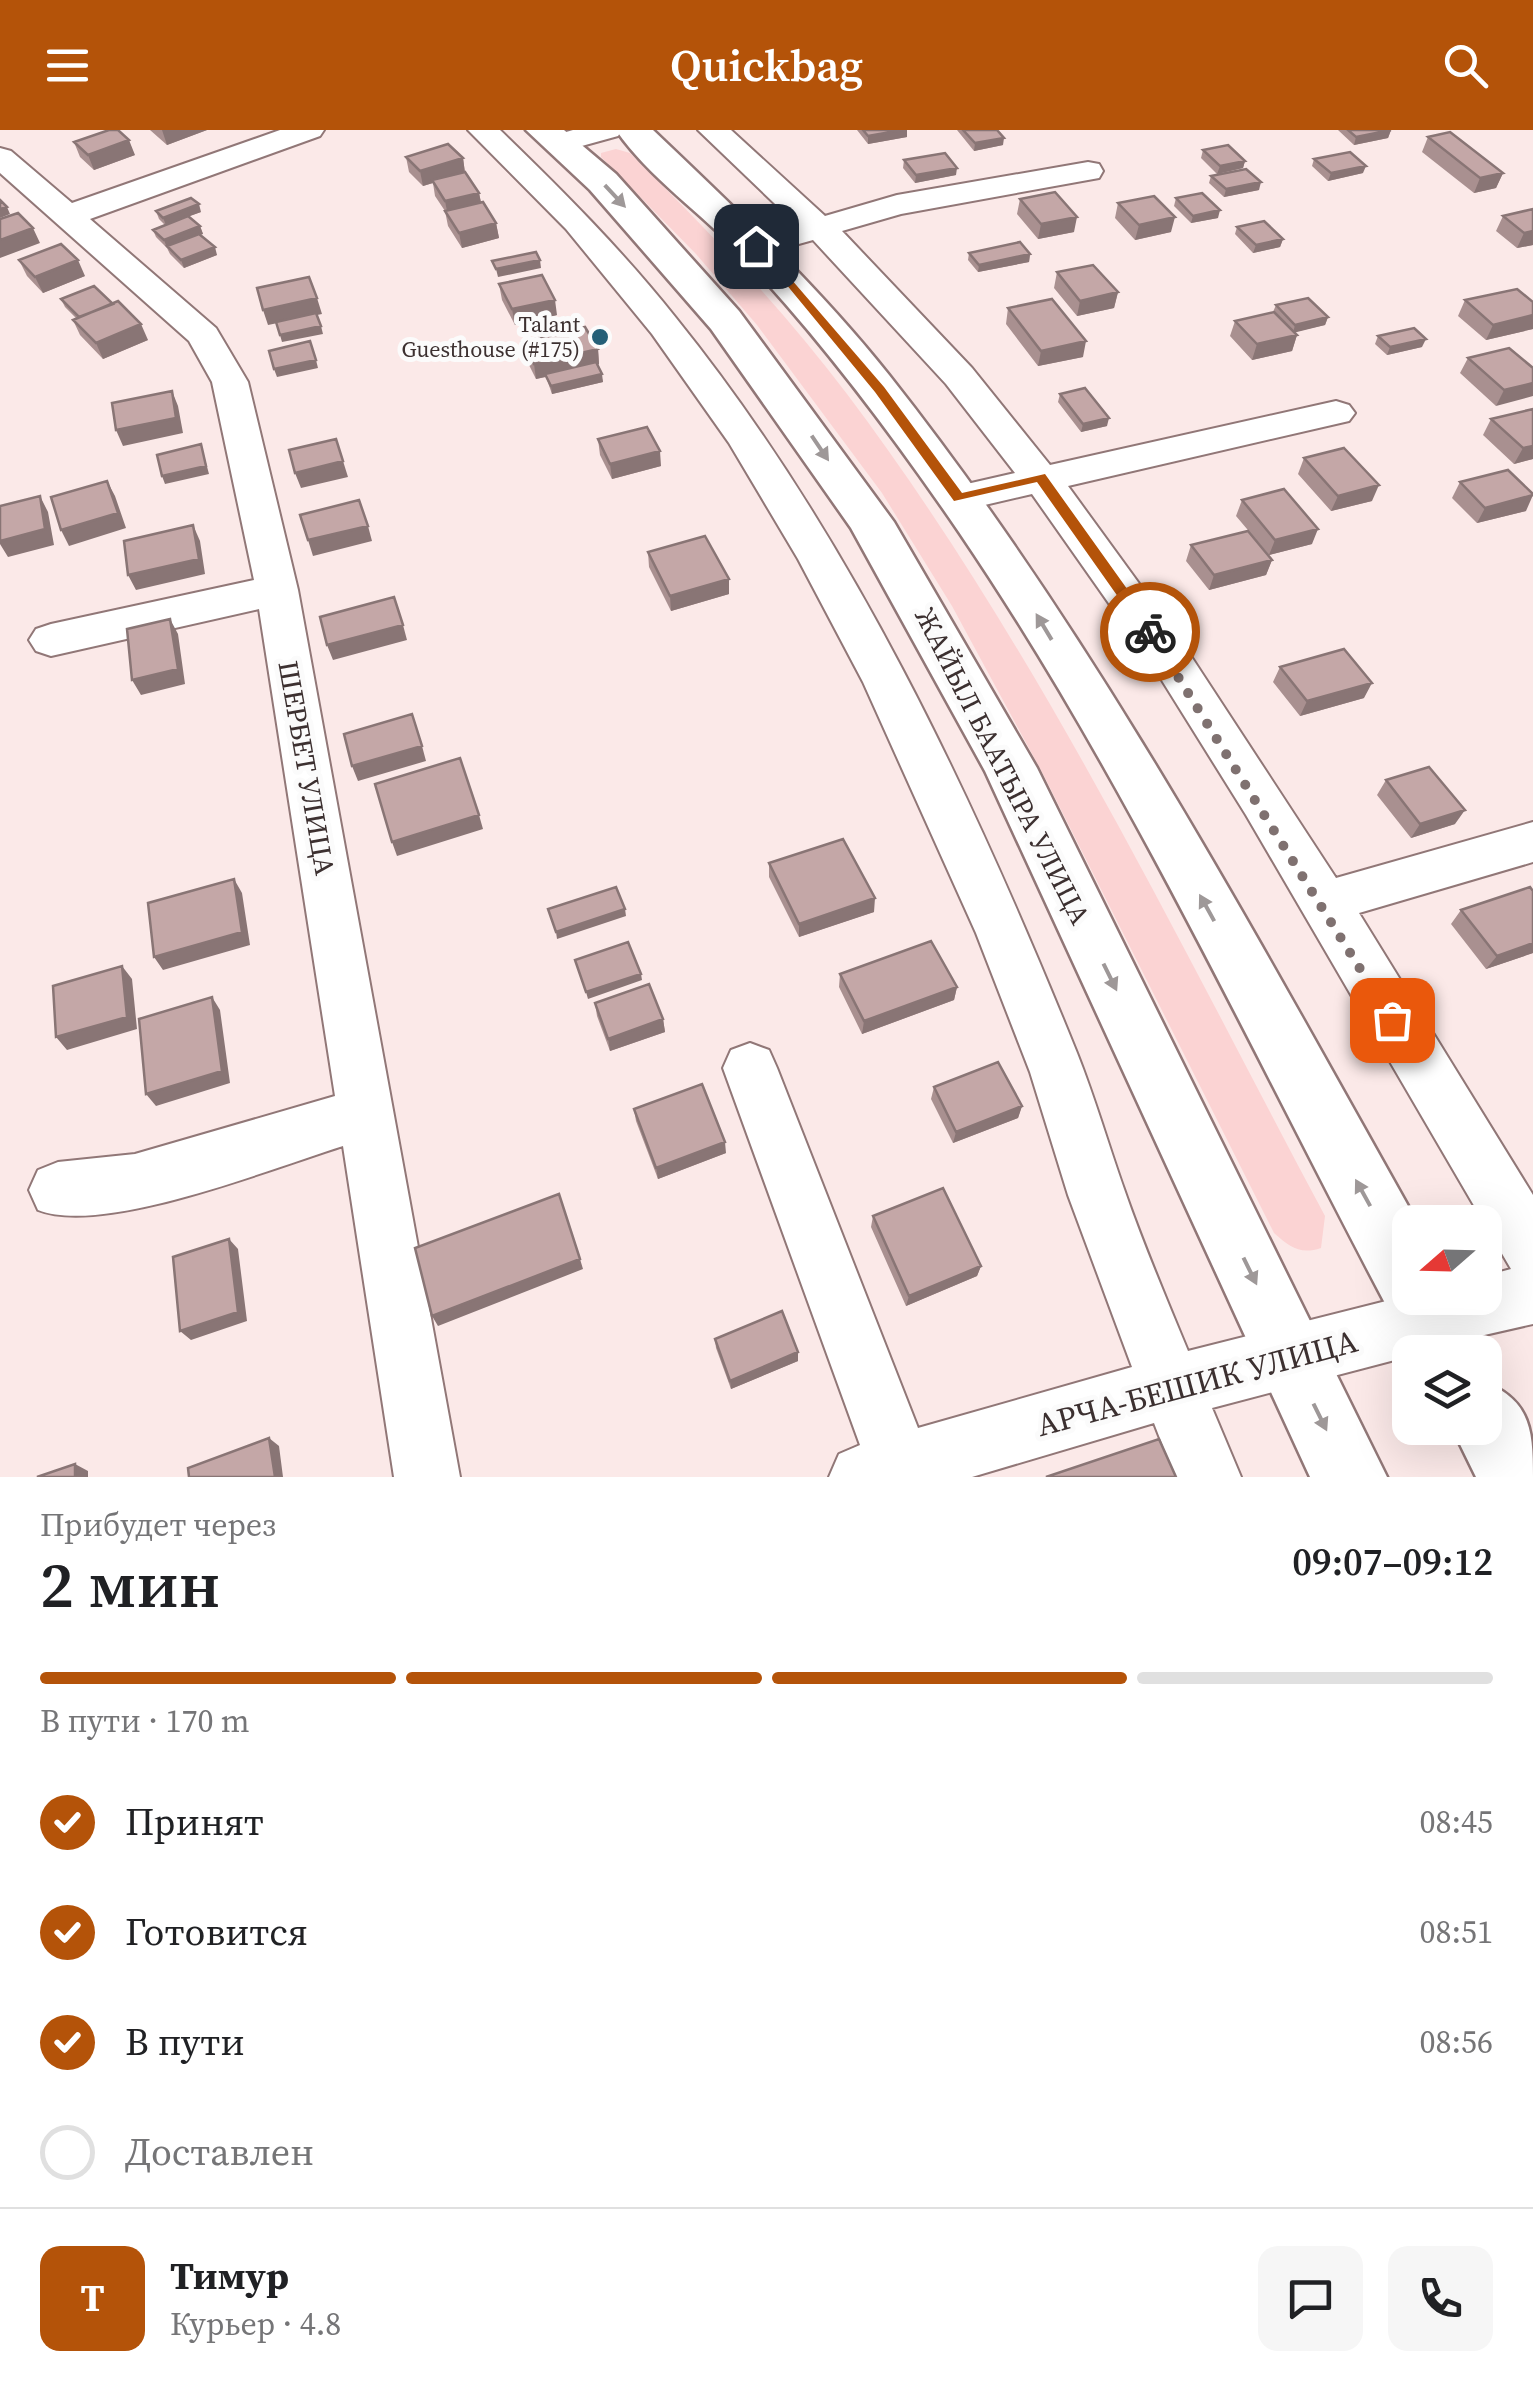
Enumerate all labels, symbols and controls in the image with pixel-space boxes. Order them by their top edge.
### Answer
text: Quickbag [670,34,863,96]
icon: menu [40,38,95,93]
icon: search [1438,38,1493,93]
one-way arrow [603,183,626,207]
pin [714,204,799,289]
icon: home [729,219,784,274]
place label: Talant Guesthouse (#175) [402,309,581,364]
marker: Talant Guesthouse (#175) [589,326,611,348]
one-way arrow [810,434,829,461]
courier [1100,582,1200,682]
street label: ЖАЙЫЛ БААТЫРА УЛИЦА [906,601,1100,931]
icon: bike [1123,605,1178,660]
one-way arrow [1036,613,1053,641]
street label: ШЕРБЕТ УЛИЦА [269,658,345,879]
one-way arrow [1198,894,1216,922]
one-way arrow [1102,963,1119,992]
pin [1350,978,1435,1063]
icon: bag [1365,993,1420,1048]
one-way arrow [1355,1179,1373,1207]
north arrow [1392,1205,1502,1315]
map controls [1392,1205,1502,1445]
one-way arrow [1242,1256,1259,1285]
street label: АРЧА-БЕШИК УЛИЦА [1032,1319,1362,1447]
button: layers [1392,1335,1502,1445]
one-way arrow [1312,1403,1329,1432]
text: Прибудет через [40,1503,276,1547]
text: 09:07–09:12 [1292,1536,1493,1588]
text: 2 мин [40,1540,220,1629]
text: В пути · 170 m [40,1699,250,1743]
icon: check [40,1795,95,1850]
text: Принят [125,1796,264,1848]
text: 08:45 [1419,1800,1493,1844]
icon: check [40,1905,95,1960]
text: Готовится [125,1906,308,1958]
text: 08:51 [1419,1910,1493,1954]
icon: check [40,2015,95,2070]
text: В пути [125,2016,245,2068]
text: 08:56 [1419,2020,1493,2064]
text: Доставлен [125,2126,314,2178]
button: chat [1258,2246,1363,2351]
button: phone [1388,2246,1493,2351]
text: Тимур [170,2250,289,2302]
text: Т [80,2272,105,2324]
text: Курьер · 4.8 [170,2302,341,2346]

